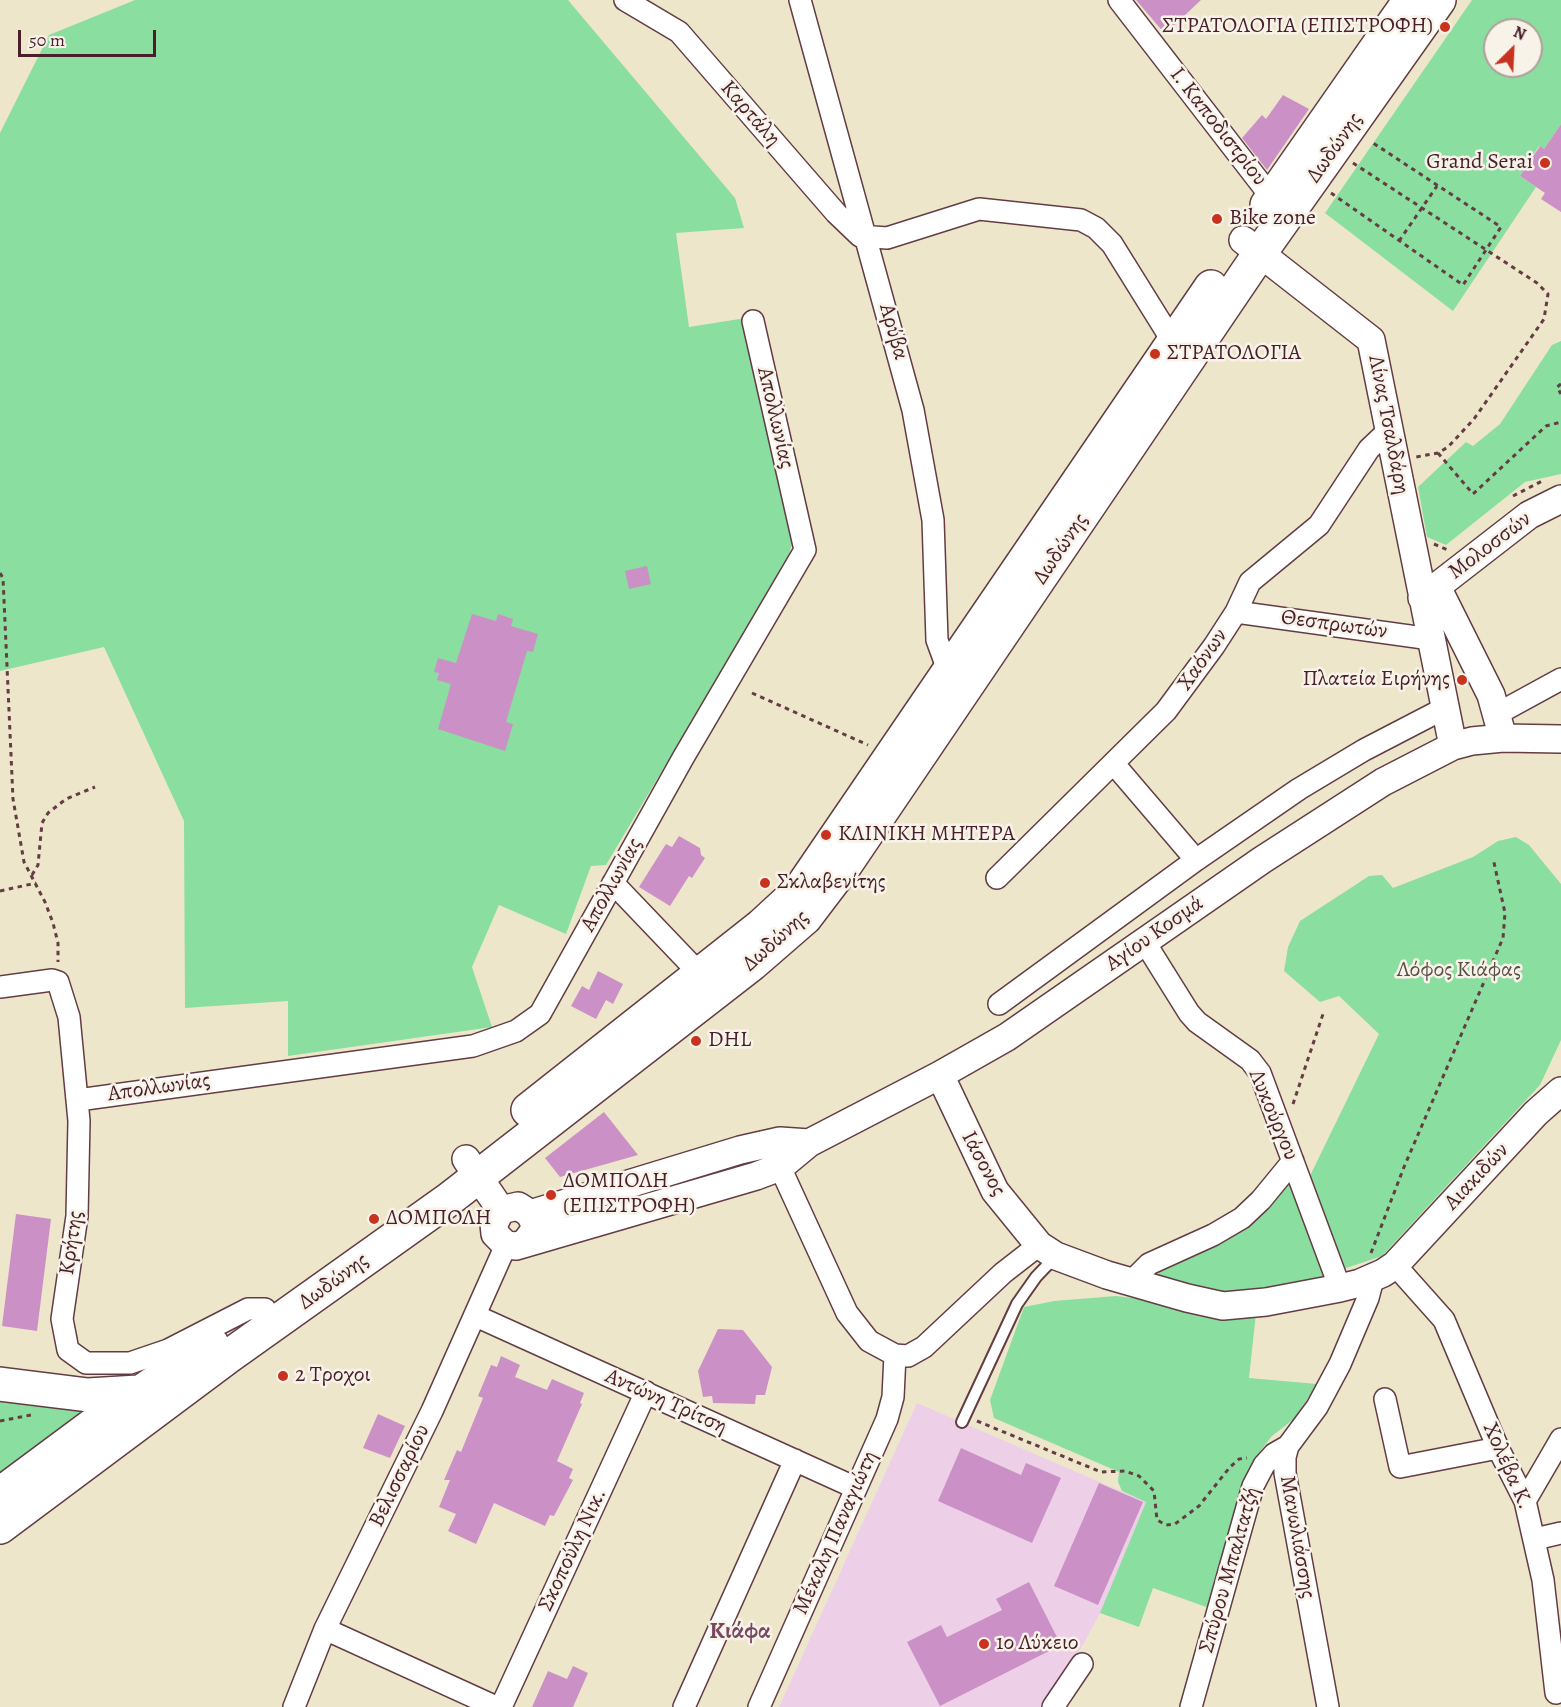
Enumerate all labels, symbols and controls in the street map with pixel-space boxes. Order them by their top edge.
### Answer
place label: ΣΤΡΑΤΟΛΟΓΙΑ (ΕΠΙΣΤΡΟΦΗ) [1162,14,1433,40]
scale bar [21,18,159,56]
north arrow [1483,18,1543,78]
marker: ΣΤΡΑΤΟΛΟΓΙΑ (ΕΠΙΣΤΡΟΦΗ) [1438,20,1452,34]
text: N [1510,21,1529,46]
text: 50 m [29,28,65,52]
street label: Ι. Καποδιστρίου [1164,63,1272,191]
street label: Καρτάλη [714,76,786,152]
street label: Δωδώνης [1301,108,1369,188]
place label: Grand Serai [1426,150,1533,176]
marker: Grand Serai [1538,156,1552,170]
place label: Bike zone [1229,206,1316,232]
marker: Bike zone [1210,212,1224,226]
street label: Αρύβα [872,301,914,363]
place label: ΣΤΡΑΤΟΛΟΓΙΑ [1167,341,1301,367]
marker: ΣΤΡΑΤΟΛΟΓΙΑ [1148,347,1162,361]
street label: Λίνας Τσαλδάρη [1362,353,1414,497]
street label: Απολλωνίας [751,365,799,471]
street label: Μολοσσών [1443,506,1537,586]
street label: Δωδώνης [1028,508,1094,590]
street label: Θεσπρωτών [1279,604,1389,646]
street label: Χαόνων [1172,624,1234,696]
place label: Πλατεία Ειρήνης [1302,667,1450,693]
marker: Πλατεία Ειρήνης [1455,673,1469,687]
place label: ΚΛΙΝΙΚΗ ΜΗΤΕΡΑ [838,822,1015,848]
marker: ΚΛΙΝΙΚΗ ΜΗΤΕΡΑ [819,828,833,842]
street label: Απολλωνίας [575,833,649,937]
place label: Σκλαβενίτης [777,870,886,896]
marker: Σκλαβενίτης [758,876,772,890]
street label: Αγίου Κοσμά [1101,891,1209,977]
street label: Δωδώνης [737,904,815,978]
park label: Λόφος Κιάφας [1397,958,1521,984]
place label: DHL [708,1028,751,1054]
marker: DHL [689,1034,703,1048]
street label: Λυκούργου [1242,1066,1304,1164]
street label: Απολλωνίας [106,1068,212,1108]
street label: Ιάσονος [955,1127,1011,1201]
street label: Αιακιδών [1439,1138,1515,1216]
place label: ΔΟΜΠΟΛΗ (ΕΠΙΣΤΡΟΦΗ) [563,1169,695,1220]
marker: ΔΟΜΠΟΛΗ (ΕΠΙΣΤΡΟΦΗ) [544,1188,558,1202]
place label: ΔΟΜΠΟΛΗ [386,1206,492,1232]
street label: Κρήτης [54,1209,90,1277]
marker: ΔΟΜΠΟΛΗ [367,1212,381,1226]
street label: Δωδώνης [294,1248,374,1316]
place label: 2 Τροχοι [295,1363,370,1389]
street label: Αντώνη Τρίτση [601,1363,731,1441]
marker: 2 Τροχοι [276,1369,290,1383]
street label: Χολέβα Κ. [1476,1419,1538,1513]
street label: Βελισσαρίου [364,1420,436,1532]
street label: Μέκαλη Παναγιώτη [788,1447,884,1619]
street label: Μανωλιάσσης [1273,1473,1321,1601]
street label: Σκοπούλη Νικ. [533,1484,613,1616]
street label: Σπύρου Μπαλτατζή [1194,1484,1266,1656]
district label: Κιάφα [709,1618,771,1646]
place label: 1ο Λύκειο [996,1631,1079,1657]
marker: 1ο Λύκειο [977,1637,991,1651]

